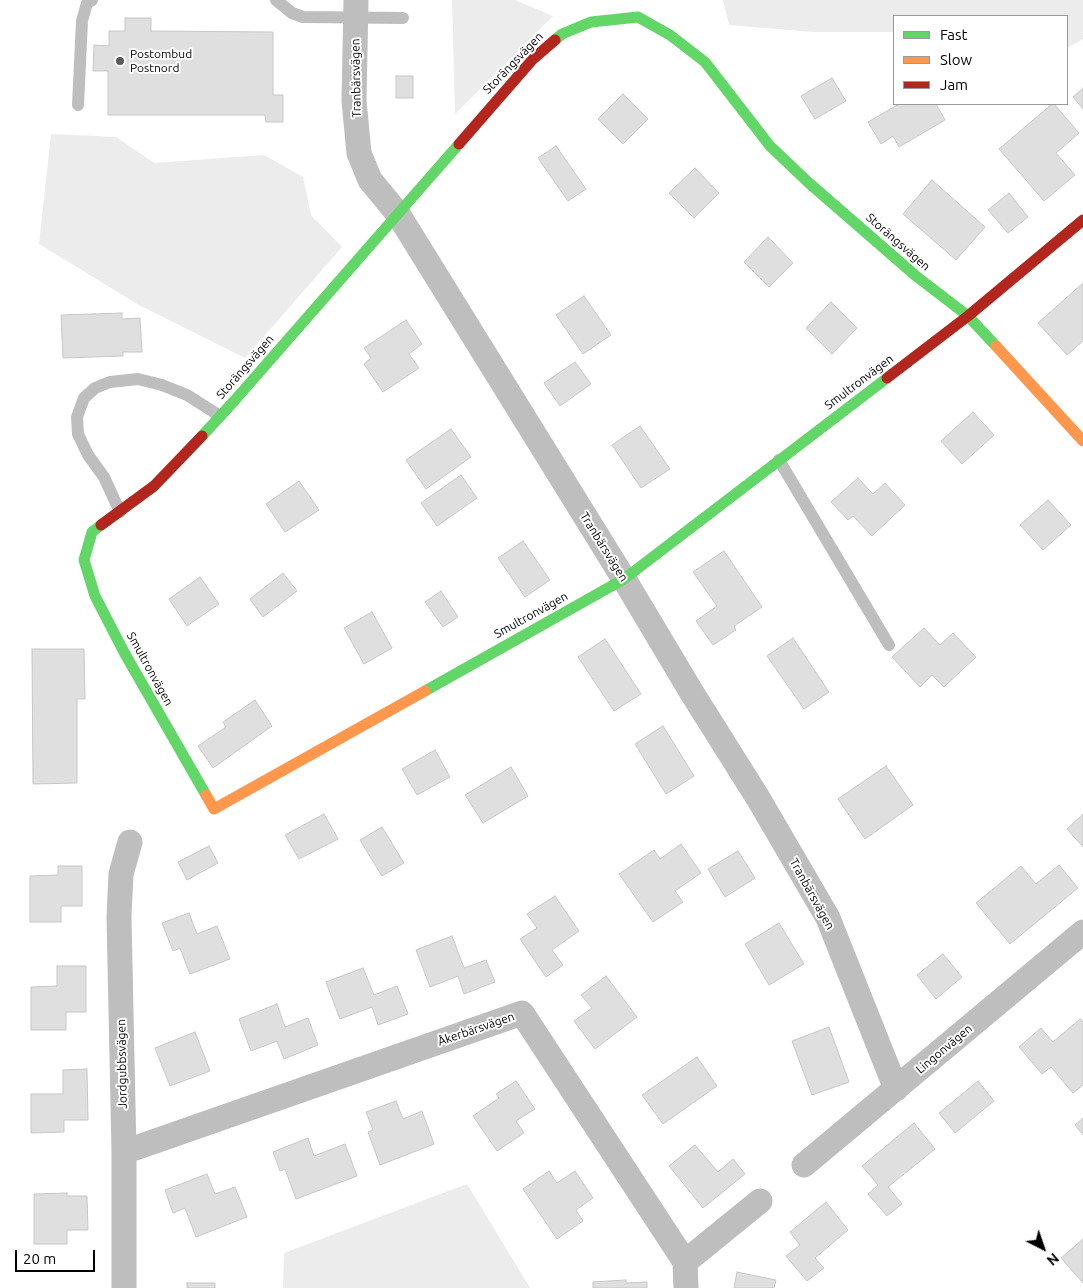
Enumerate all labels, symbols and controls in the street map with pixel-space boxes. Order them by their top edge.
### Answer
legend [893,15,1068,105]
text: Fast [940,26,967,43]
street label: Storängsvägen [480,29,546,97]
street label: Tranbärsvägen [348,38,364,118]
place label: Postombud Postnord [130,47,192,75]
text: Slow [940,51,972,68]
marker: Postombud Postnord [114,55,126,67]
text: Jam [940,76,968,93]
street label: Storängsvägen [863,210,933,274]
street label: Storängsvägen [213,332,277,402]
street label: Smultronvägen [822,352,896,412]
street label: Tranbärsvägen [577,510,631,584]
street label: Smultronvägen [492,589,570,641]
street label: Smultronvägen [124,630,176,708]
street label: Tranbärsvägen [787,856,837,932]
street label: Åkerbärsvägen [436,1009,516,1049]
street label: Jordgubbsvägen [114,1019,130,1109]
street label: Lingonvägen [913,1021,975,1077]
north arrow [1018,1223,1068,1273]
scale bar [18,1240,98,1272]
text: 20 m [23,1250,56,1267]
text: N [1044,1250,1062,1269]

